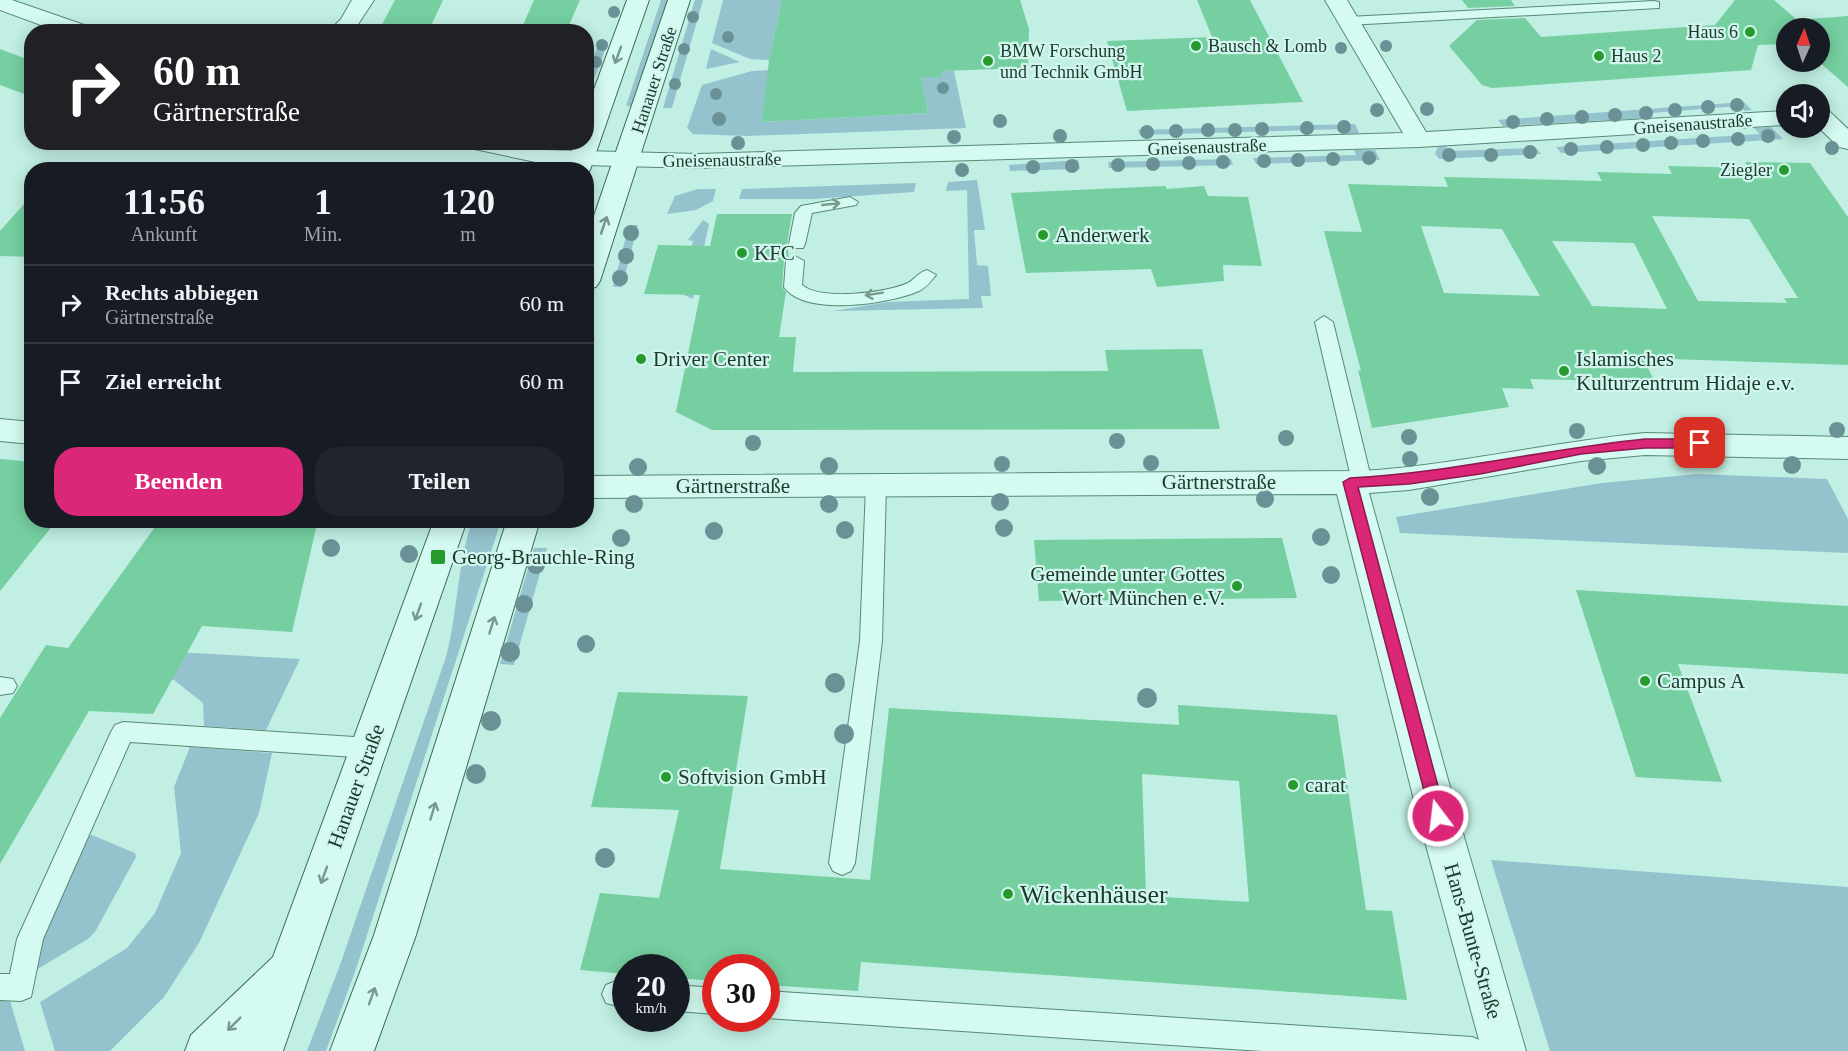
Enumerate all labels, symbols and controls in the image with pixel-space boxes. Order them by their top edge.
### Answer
north arrow [1776,18,1830,72]
map controls [1776,18,1830,138]
place label: Haus 6 [1688,22,1738,42]
street label: Hanauer Straße [627,24,681,136]
marker: Haus 6 [1743,25,1757,39]
place label: Bausch & Lomb [1208,36,1327,56]
marker: Bausch & Lomb [1189,39,1203,53]
place label: BMW Forschung und Technik GmbH [1000,41,1142,82]
one-way arrow [612,45,623,64]
place label: Haus 2 [1611,46,1662,66]
icon: right [54,48,132,126]
text: 60 m [153,48,241,94]
marker: Haus 2 [1592,49,1606,63]
marker: BMW Forschung und Technik GmbH [981,54,995,68]
button: sound [1776,84,1830,138]
text: Gärtnerstraße [153,97,300,127]
street label: Gneisenaustraße [1633,110,1753,138]
street label: Gneisenaustraße [1147,135,1267,159]
street label: Gneisenaustraße [662,149,782,171]
place label: Ziegler [1720,160,1772,180]
marker: Ziegler [1777,163,1791,177]
text: 11:56 [123,182,205,222]
text: 1 [314,182,332,222]
text: 120 [441,182,495,222]
one-way arrow [820,198,840,209]
one-way arrow [600,216,611,235]
text: Ankunft [131,223,197,245]
text: Min. [304,223,342,245]
text: m [460,223,476,245]
place label: Anderwerk [1055,223,1150,247]
marker: Anderwerk [1036,228,1050,242]
place label: KFC [754,241,795,265]
marker: KFC [735,246,749,260]
text: Rechts abbiegen [105,280,258,305]
icon: right [54,288,87,321]
one-way arrow [865,289,884,300]
text: 60 m [519,291,564,316]
text: Gärtnerstraße [105,306,214,328]
place label: Driver Center [653,347,769,371]
place label: Islamisches Kulturzentrum Hidaje e.v. [1576,347,1795,395]
marker: Driver Center [634,352,648,366]
marker: Islamisches Kulturzentrum Hidaje e.v. [1557,364,1571,378]
icon: arrive [54,366,87,399]
text: Ziel erreicht [105,369,221,394]
text: 60 m [519,369,564,394]
pin [1674,417,1725,468]
icon: arrive [1683,426,1716,459]
button: Beenden [54,447,303,516]
button: Teilen [315,447,564,516]
street label: Gärtnerstraße [1162,470,1276,494]
street label: Gärtnerstraße [676,474,790,498]
place label: Georg-Brauchle-Ring [452,545,635,569]
marker: Georg-Brauchle-Ring [429,548,447,566]
place label: Gemeinde unter Gottes Wort München e.V. [1030,562,1225,610]
marker: Gemeinde unter Gottes Wort München e.V. [1230,579,1244,593]
one-way arrow [412,602,423,621]
one-way arrow [487,616,498,635]
place label: Campus A [1657,669,1746,693]
marker: Campus A [1638,674,1652,688]
street label: Hanauer Straße [322,721,390,851]
place label: Softvision GmbH [678,765,827,789]
marker: Softvision GmbH [659,770,673,784]
place label: carat [1305,773,1346,797]
marker: carat [1286,778,1300,792]
position arrow [1406,784,1470,848]
one-way arrow [428,802,439,821]
street label: Hans-Bunte-Straße [1439,860,1507,1022]
one-way arrow [318,865,329,884]
place label: Wickenhäuser [1020,880,1168,909]
marker: Wickenhäuser [1001,887,1015,901]
speed limit sign: 30 [702,954,780,1032]
text: 20 [636,969,666,1002]
one-way arrow [368,987,379,1006]
text: km/h [636,1000,666,1016]
one-way arrow [227,1017,242,1031]

